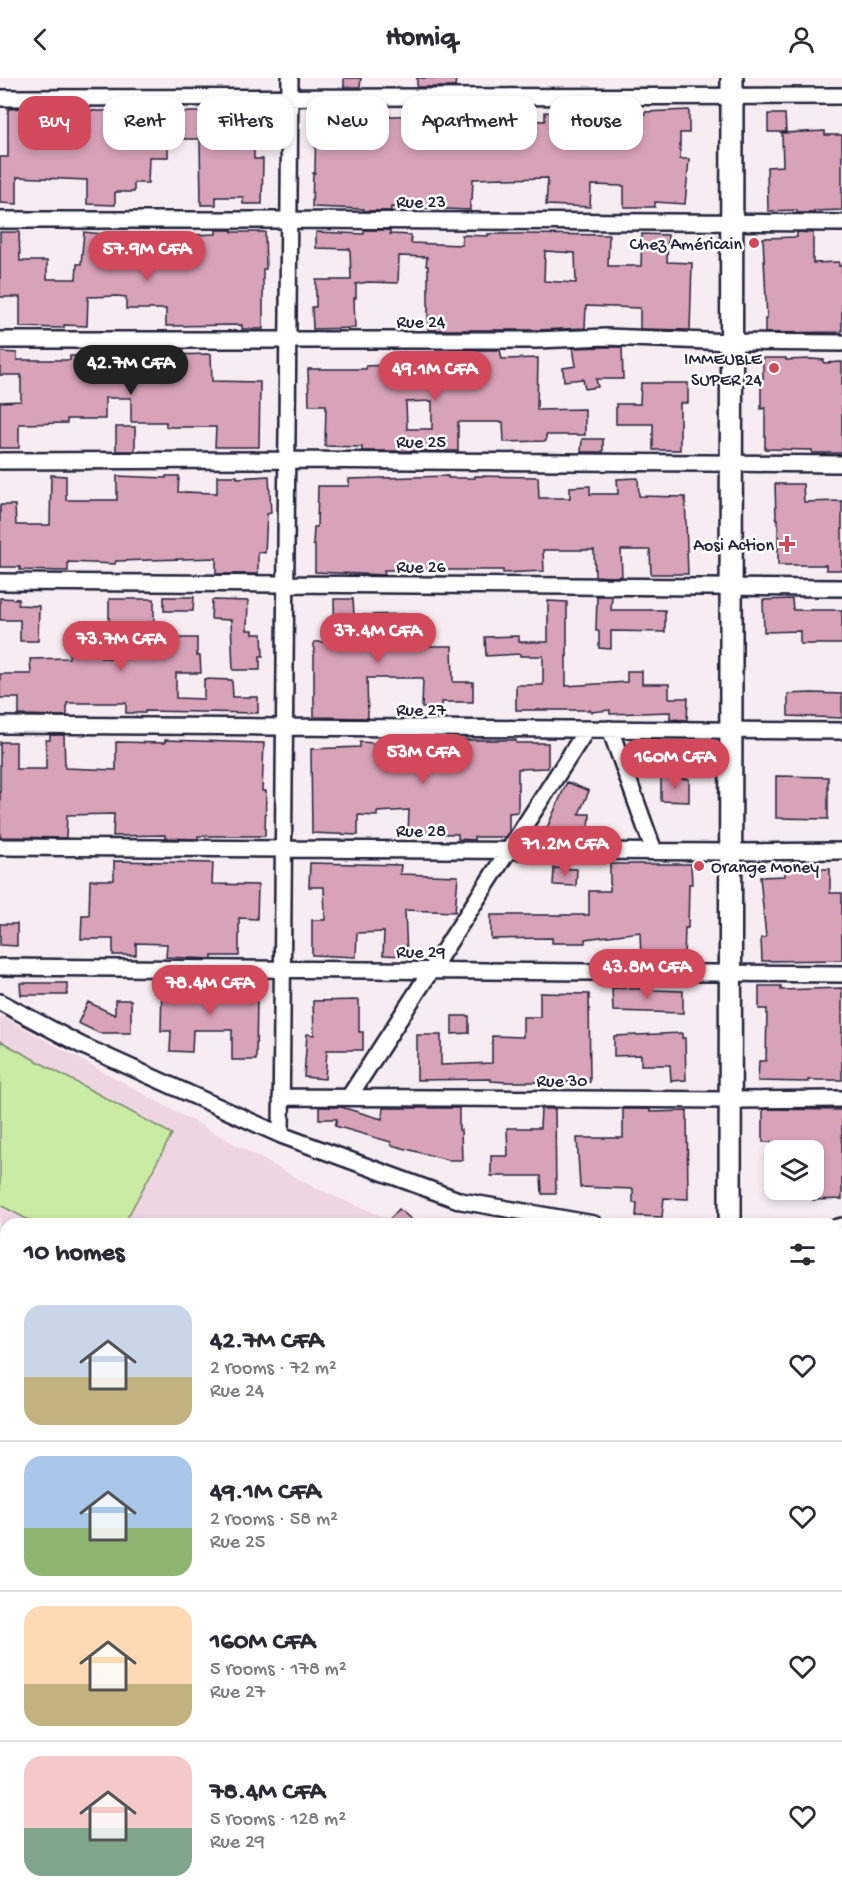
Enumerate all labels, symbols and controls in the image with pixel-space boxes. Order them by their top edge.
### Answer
icon: back [24,23,57,56]
text: Homiq [386,23,456,55]
icon: person [785,23,818,56]
chip: Buy [18,96,91,150]
chip: Rent [103,96,185,150]
chip: Filters [197,96,294,150]
chip: New [306,96,389,150]
chip: Apartment [401,96,537,150]
chip: House [549,96,643,150]
street label: Rue 23 [396,193,446,214]
pin: 57.9M CFA [78,231,216,282]
place label: Chez Américain [630,235,742,256]
marker: Chez Américain [747,236,761,250]
text: 57.9M CFA [103,239,191,262]
street label: Rue 24 [397,313,446,334]
pin: 42.7M CFA [62,345,200,396]
place label: IMMEUBLE SUPER 24 [684,350,763,392]
pin: 49.1M CFA [366,351,504,402]
text: 42.7M CFA [87,353,175,376]
text: 49.1M CFA [392,359,478,382]
marker: IMMEUBLE SUPER 24 [767,361,781,375]
street label: Rue 25 [396,433,446,454]
marker: Aosi Action [778,535,796,553]
place label: Aosi Action [693,536,774,557]
street label: Rue 26 [396,558,447,579]
pin: 37.4M CFA [309,613,447,664]
pin: 73.7M CFA [52,621,190,672]
text: 37.4M CFA [334,621,422,644]
text: 73.7M CFA [77,629,165,652]
street label: Rue 27 [396,701,446,722]
pin: 53M CFA [368,734,478,785]
pin: 160M CFA [613,739,737,790]
text: 53M CFA [387,742,459,765]
text: 160M CFA [634,747,716,770]
street label: Rue 28 [396,822,446,843]
pin: 71.2M CFA [496,826,634,877]
text: 71.2M CFA [522,834,608,857]
place label: Orange Money [711,858,819,879]
marker: Orange Money [692,859,706,873]
street label: Rue 29 [396,943,446,964]
pin: 43.8M CFA [578,949,716,1000]
text: 43.8M CFA [603,957,691,980]
pin: 78.4M CFA [141,965,279,1016]
text: 78.4M CFA [166,973,254,996]
street label: Rue 30 [537,1072,588,1093]
map controls [764,1140,824,1200]
button: layers [764,1140,824,1200]
icon: filters [786,1238,819,1271]
text: 10 homes [24,1239,124,1270]
text: 42.7M CFA [210,1327,324,1358]
icon: home [72,1329,144,1401]
icon: heart [786,1349,819,1382]
text: 2 rooms · 72 m² [210,1358,337,1381]
text: Rue 24 [210,1381,264,1404]
text: 49.1M CFA [210,1478,321,1509]
icon: home [72,1480,144,1552]
icon: heart [786,1500,819,1533]
text: 2 rooms · 58 m² [210,1509,338,1532]
text: Rue 25 [210,1532,265,1555]
text: 160M CFA [210,1628,315,1659]
icon: home [72,1630,144,1702]
icon: heart [786,1650,819,1683]
text: 5 rooms · 178 m² [210,1659,347,1682]
text: Rue 27 [210,1682,265,1705]
text: 78.4M CFA [210,1778,325,1809]
icon: home [72,1780,144,1852]
icon: heart [786,1800,819,1833]
text: 5 rooms · 128 m² [210,1809,346,1832]
text: Rue 29 [210,1832,265,1855]

